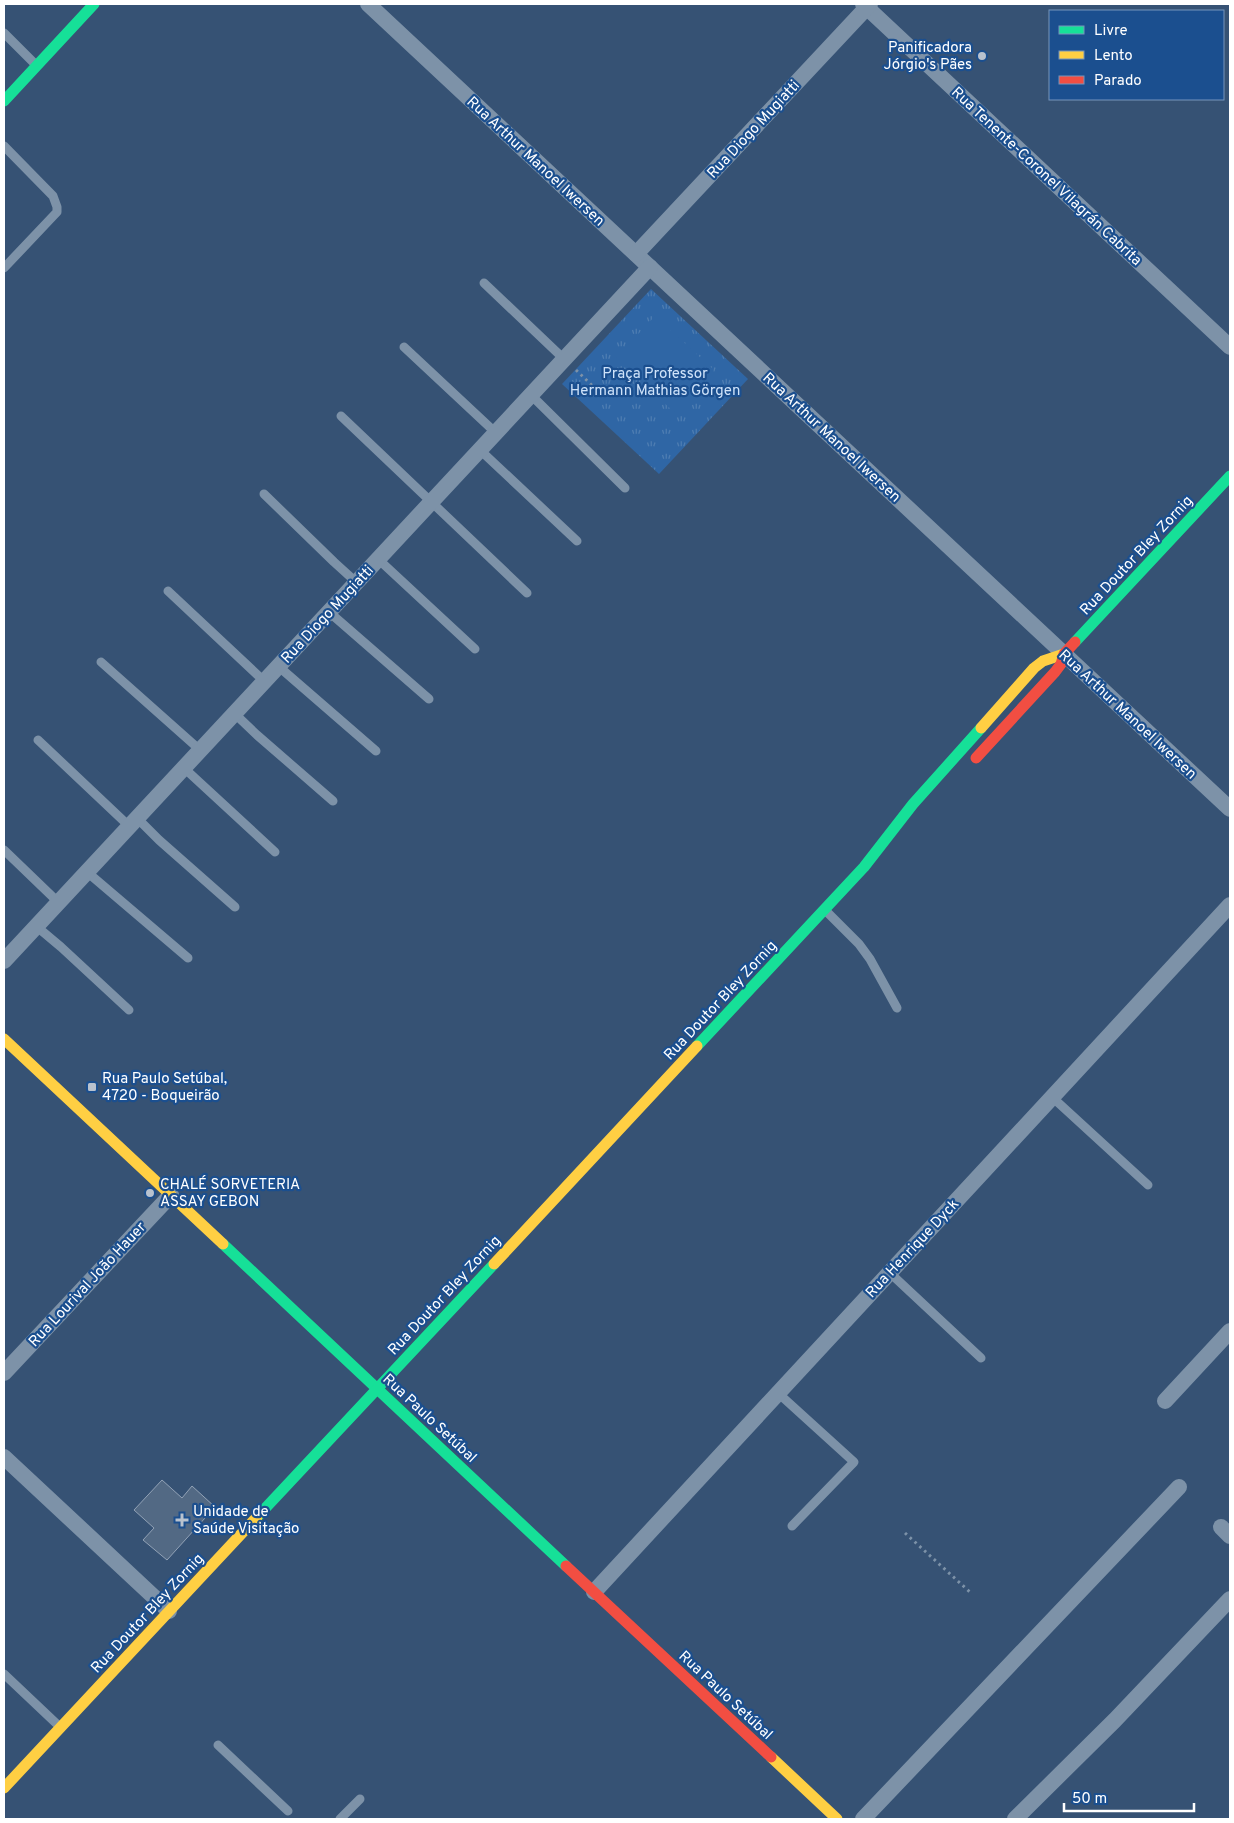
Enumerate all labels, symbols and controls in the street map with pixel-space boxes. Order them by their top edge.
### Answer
legend [1049,10,1224,100]
text: Livre [1094,22,1128,41]
place label: Panificadora Jórgio's Pães [884,39,972,75]
text: Lento [1094,47,1133,66]
marker: Panificadora Jórgio's Pães [976,50,988,62]
text: Parado [1094,72,1142,91]
street label: Rua Diogo Mugiatti [704,77,805,183]
street label: Rua Tenente-Coronel Vilagrán Cabrita [947,84,1145,271]
street label: Rua Arthur Manoel Iwersen [462,93,608,231]
park label: Praça Professor Hermann Mathias Görgen [570,365,740,401]
street label: Rua Arthur Manoel Iwersen [758,369,904,507]
street label: Rua Doutor Bley Zornig [1077,492,1198,620]
street label: Rua Diogo Mugiatti [278,562,379,668]
street label: Rua Arthur Manoel Iwersen [1054,646,1200,784]
street label: Rua Doutor Bley Zornig [661,937,782,1065]
place label: Rua Paulo Setúbal, 4720 - Boqueirão [102,1070,227,1106]
marker: Rua Paulo Setúbal, 4720 - Boqueirão [86,1081,98,1093]
place label: CHALÉ SORVETERIA ASSAY GEBON [160,1175,300,1212]
marker: CHALÉ SORVETERIA ASSAY GEBON [144,1187,156,1199]
street label: Rua Henrique Dyck [862,1196,964,1302]
street label: Rua Lourival João Hauer [25,1218,151,1351]
street label: Rua Doutor Bley Zornig [385,1232,506,1360]
street label: Rua Paulo Setúbal [378,1371,480,1468]
place label: Unidade de Saúde Visitação [193,1503,299,1539]
marker: Unidade de Saúde Visitação [175,1513,189,1527]
street label: Rua Doutor Bley Zornig [88,1550,209,1678]
street label: Rua Paulo Setúbal [674,1648,776,1745]
scale bar [1064,1780,1194,1812]
text: 50 m [1072,1790,1107,1809]

